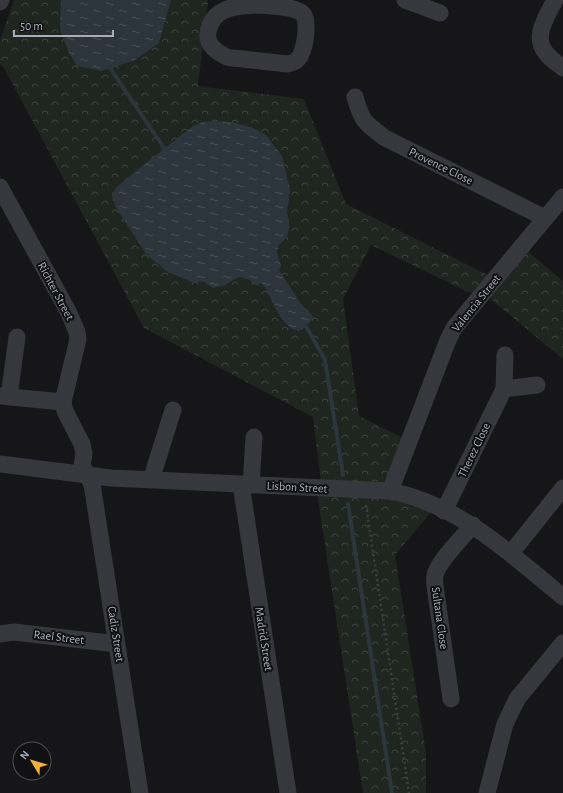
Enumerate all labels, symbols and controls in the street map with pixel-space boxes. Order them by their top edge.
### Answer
scale bar [14,12,113,38]
text: 50 m [20,20,43,32]
street label: Provence Close [407,145,475,187]
street label: Richter Street [36,260,76,322]
street label: Valencia Street [449,272,503,334]
street label: Therez Close [456,421,492,479]
street label: Lisbon Street [266,479,328,495]
street label: Sultana Close [430,586,450,650]
street label: Cadiz Street [106,605,126,663]
street label: Madrid Street [253,606,275,672]
street label: Rael Street [33,628,85,646]
north arrow [12,741,52,781]
text: N [18,749,31,762]

